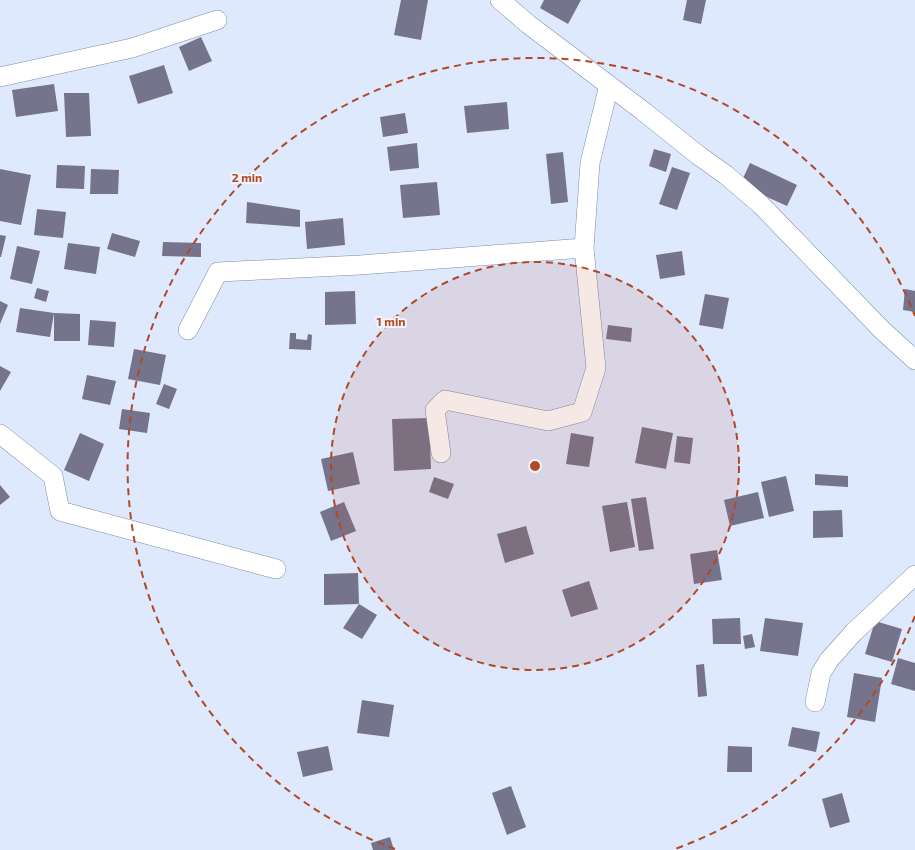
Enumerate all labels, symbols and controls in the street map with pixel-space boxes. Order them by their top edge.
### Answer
text: 2 min [232,170,262,184]
text: 1 min [377,314,405,328]
centre of rings [528,459,542,473]

